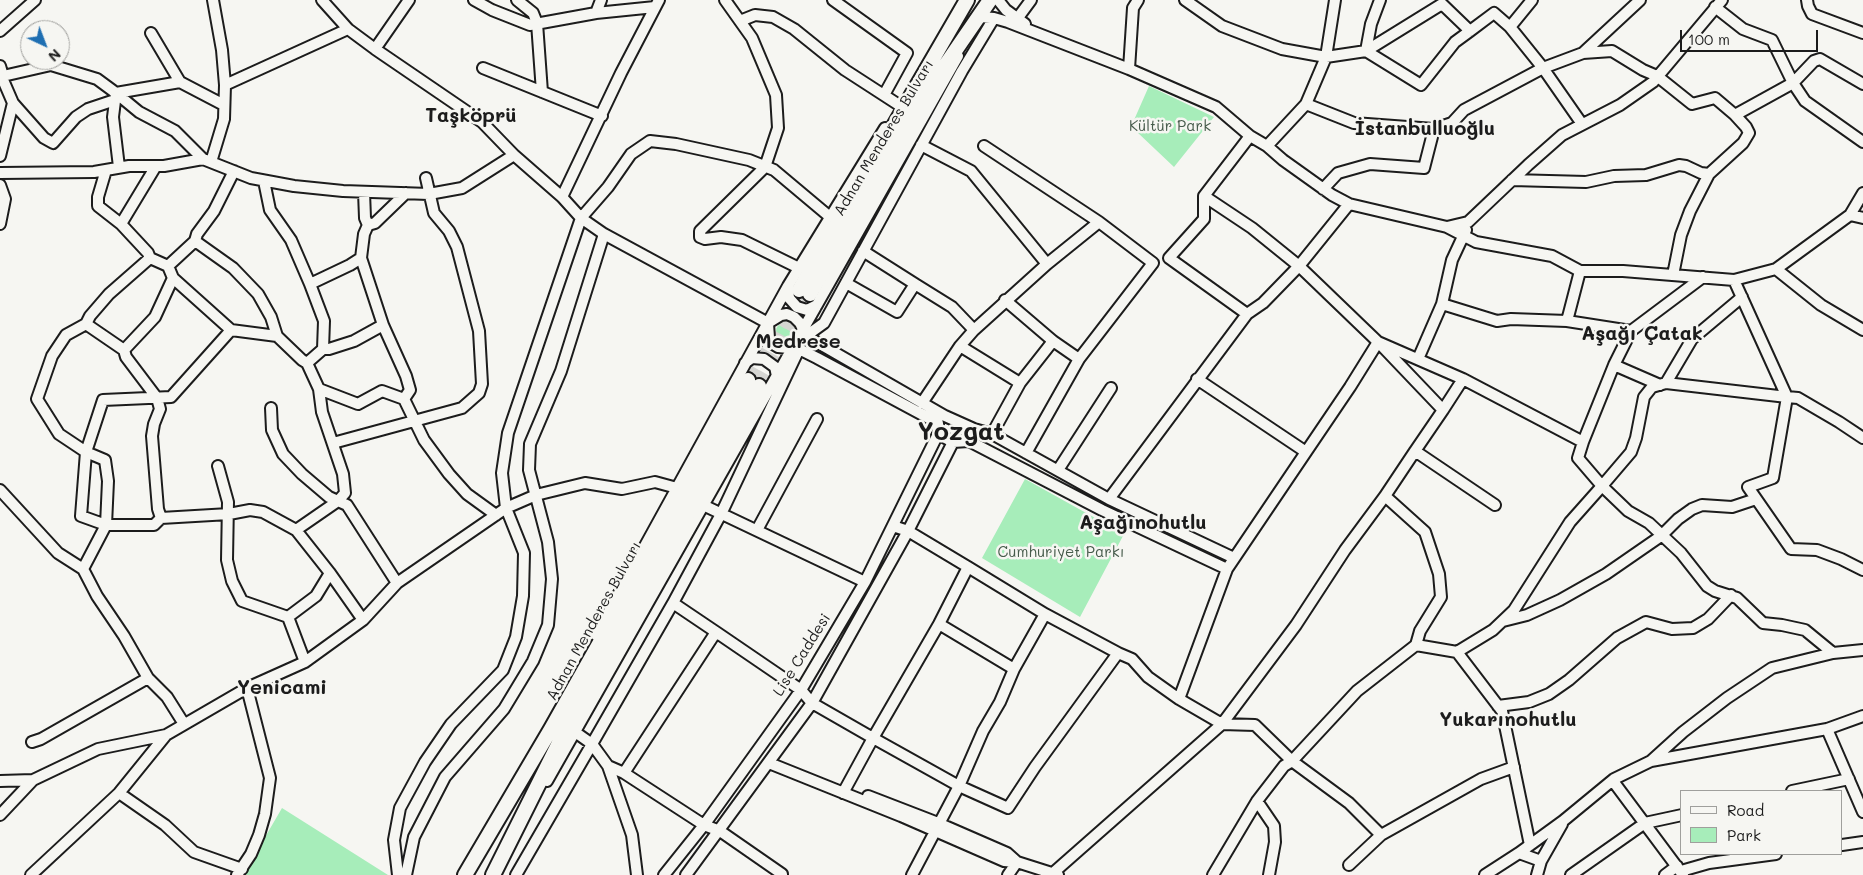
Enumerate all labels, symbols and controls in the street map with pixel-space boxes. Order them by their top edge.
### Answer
north arrow [20,20,70,70]
scale bar [1683,20,1820,52]
text: 100 m [1688,29,1730,49]
text: N [45,45,65,66]
street label: Adnan Menderes Bulvarı [830,57,938,219]
district label: Taşköprü [425,104,517,128]
park label: Kültür Park [1129,117,1211,135]
district label: İstanbulluoğlu [1355,117,1495,141]
district label: Aşağı Çatak [1581,322,1703,346]
district label: Medrese [755,330,841,354]
district label: Yozgat [917,417,1005,447]
district label: Aşağınohutlu [1079,511,1207,535]
street label: Adnan Menderes Bulvarı [543,538,645,704]
park label: Cumhuriyet Parkı [998,543,1124,561]
street label: Lise Caddesi [769,610,835,700]
district label: Yenicami [237,676,327,700]
district label: Yukarınohutlu [1439,708,1577,732]
legend [1680,790,1843,855]
text: Road [1727,800,1764,820]
text: Park [1727,825,1761,845]

